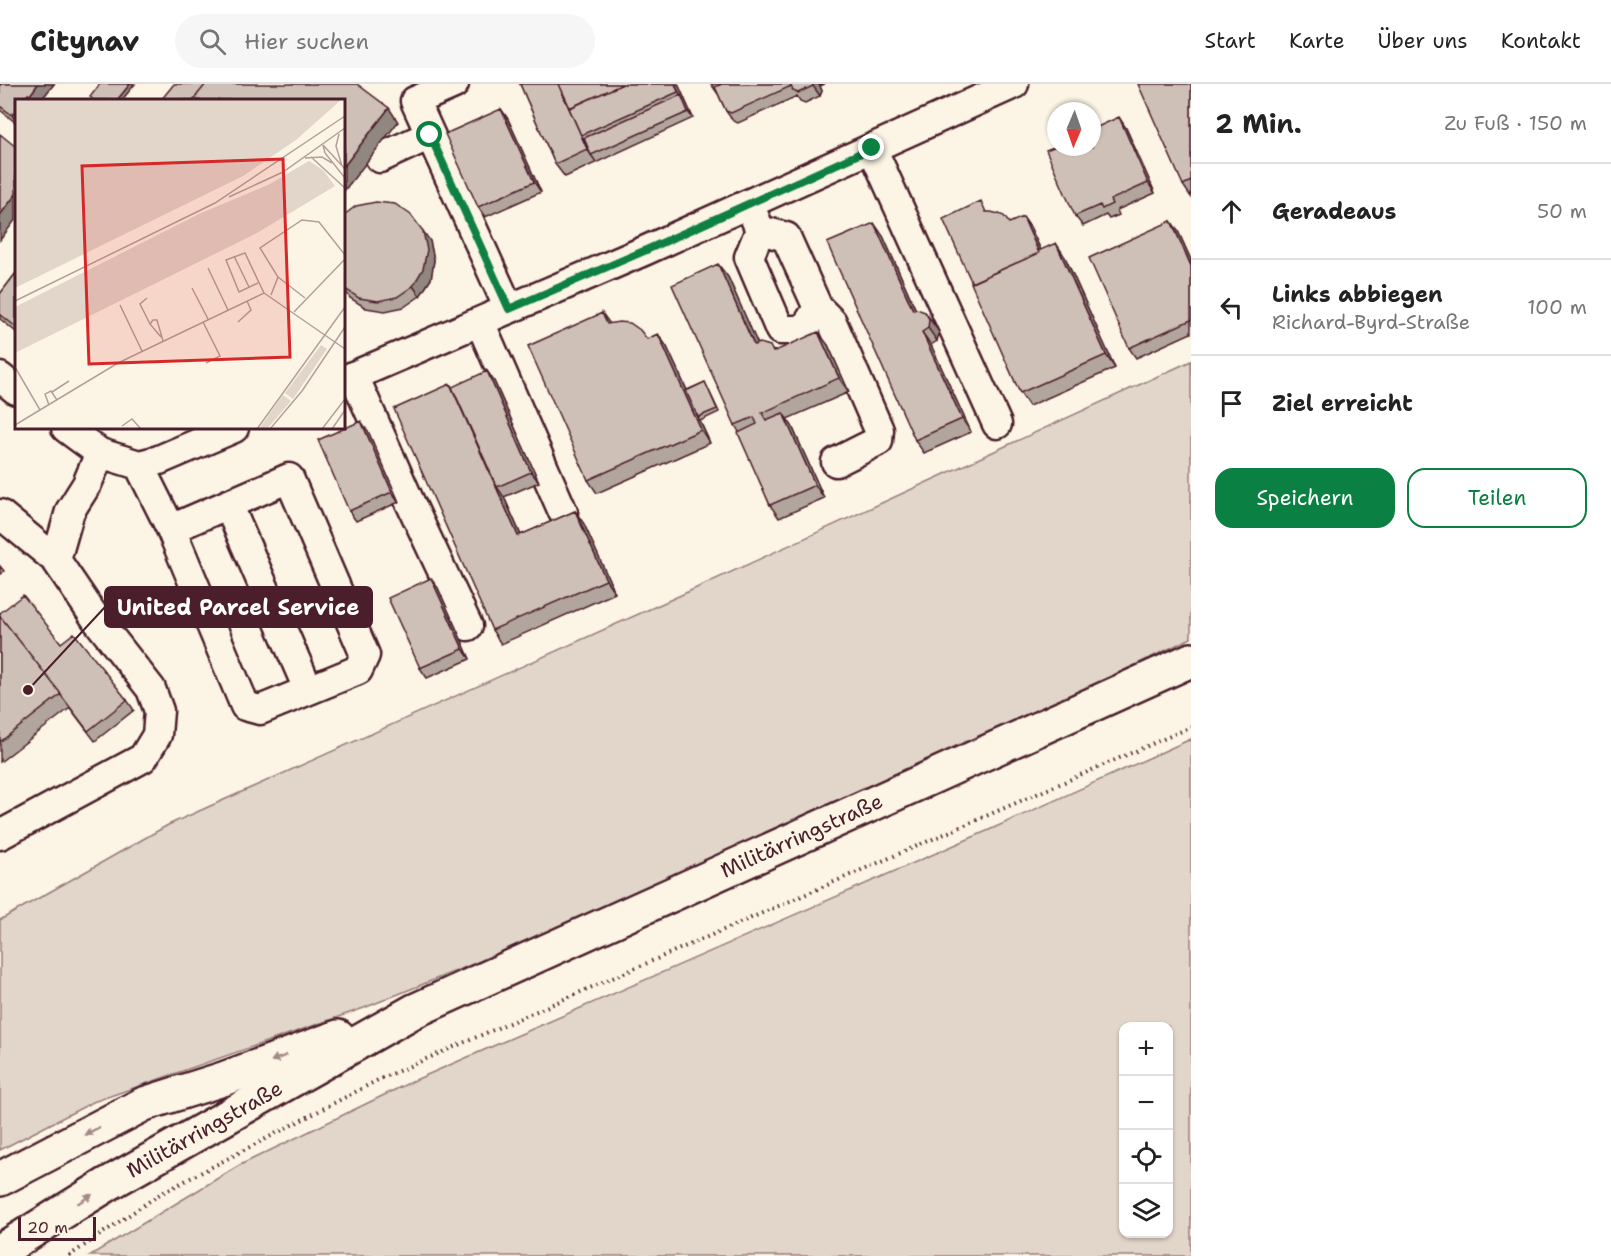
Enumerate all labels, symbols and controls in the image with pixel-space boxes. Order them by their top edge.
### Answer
search box [175,14,595,68]
text: Citynav [30,22,139,60]
icon: search [196,25,229,58]
text: Hier suchen [244,27,369,56]
text: Start [1205,27,1256,55]
text: Karte [1289,27,1345,55]
text: Über uns [1378,27,1468,55]
text: Kontakt [1501,27,1581,55]
inset map [15,99,345,429]
north arrow [1047,102,1101,156]
text: 2 Min. [1215,106,1302,141]
text: Zu Fuß · 150 m [1444,110,1587,136]
route start [416,121,442,147]
route end [858,134,884,160]
icon: ahead [1215,195,1248,228]
text: Geradeaus [1272,197,1396,226]
text: 50 m [1537,198,1587,224]
text: Links abbiegen [1272,280,1443,309]
icon: left [1215,291,1248,324]
text: 100 m [1527,294,1587,320]
text: Richard-Byrd-Straße [1272,309,1470,335]
icon: arrive [1215,387,1248,420]
text: Ziel erreicht [1272,389,1413,418]
button: Speichern [1215,468,1395,528]
button: Teilen [1407,468,1587,528]
callout: United Parcel Service [105,587,372,627]
text: United Parcel Service [117,593,359,622]
street label: Militärringstraße [716,787,887,885]
map controls [1119,1022,1173,1238]
button: + [1119,1022,1173,1076]
one-way arrow [270,1053,288,1063]
street label: Militärringstraße [121,1074,288,1185]
button: − [1119,1076,1173,1130]
one-way arrow [83,1126,100,1136]
button: locate [1119,1130,1173,1184]
button: layers [1119,1184,1173,1238]
one-way arrow [77,1193,94,1204]
scale bar [18,1214,96,1242]
text: 20 m [27,1217,68,1238]

